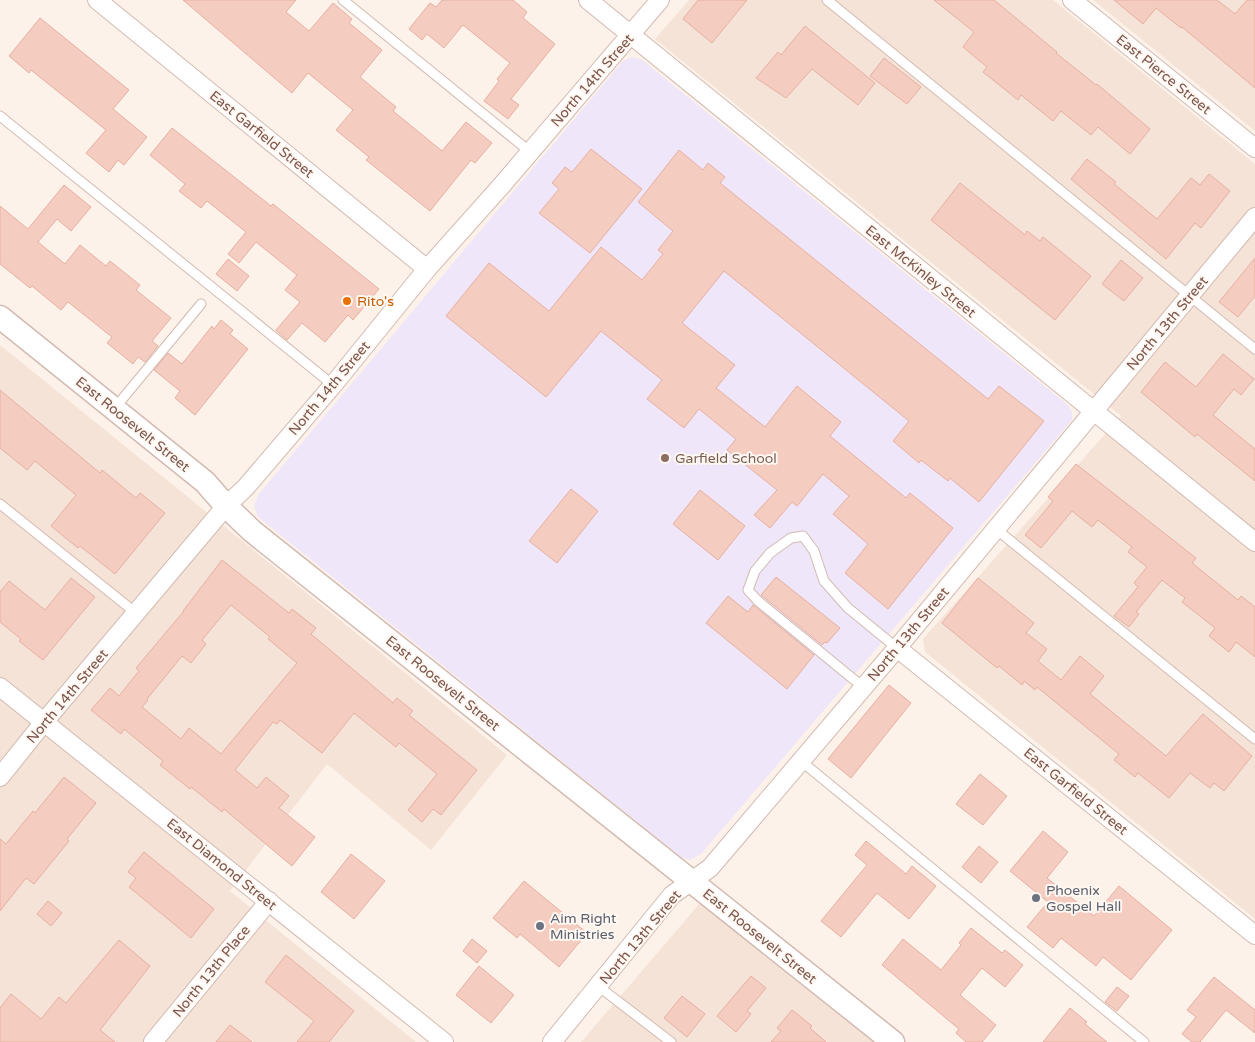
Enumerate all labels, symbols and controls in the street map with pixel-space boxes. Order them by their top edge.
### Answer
street label: North 14th Street [547,30,638,130]
street label: East Pierce Street [1113,31,1215,118]
street label: East Garfield Street [206,87,318,182]
street label: East McKinley Street [862,222,980,322]
street label: North 13th Street [1123,272,1212,374]
place label: Rito's [357,293,394,310]
marker: Rito's [341,295,353,307]
street label: North 14th Street [285,337,374,439]
street label: East Roosevelt Street [72,373,194,476]
place label: Garfield School [675,450,777,467]
marker: Garfield School [659,452,671,464]
street label: North 13th Street [864,583,953,685]
street label: East Roosevelt Street [382,632,504,735]
street label: North 14th Street [23,645,112,747]
street label: East Garfield Street [1020,744,1132,839]
street label: East Diamond Street [163,815,281,914]
place label: Phoenix Gospel Hall [1046,882,1121,915]
street label: East Roosevelt Street [699,885,821,988]
street label: North 13th Street [596,886,685,988]
marker: Phoenix Gospel Hall [1030,892,1042,904]
place label: Aim Right Ministries [550,910,617,943]
marker: Aim Right Ministries [534,920,546,932]
street label: North 13th Place [169,922,254,1021]

